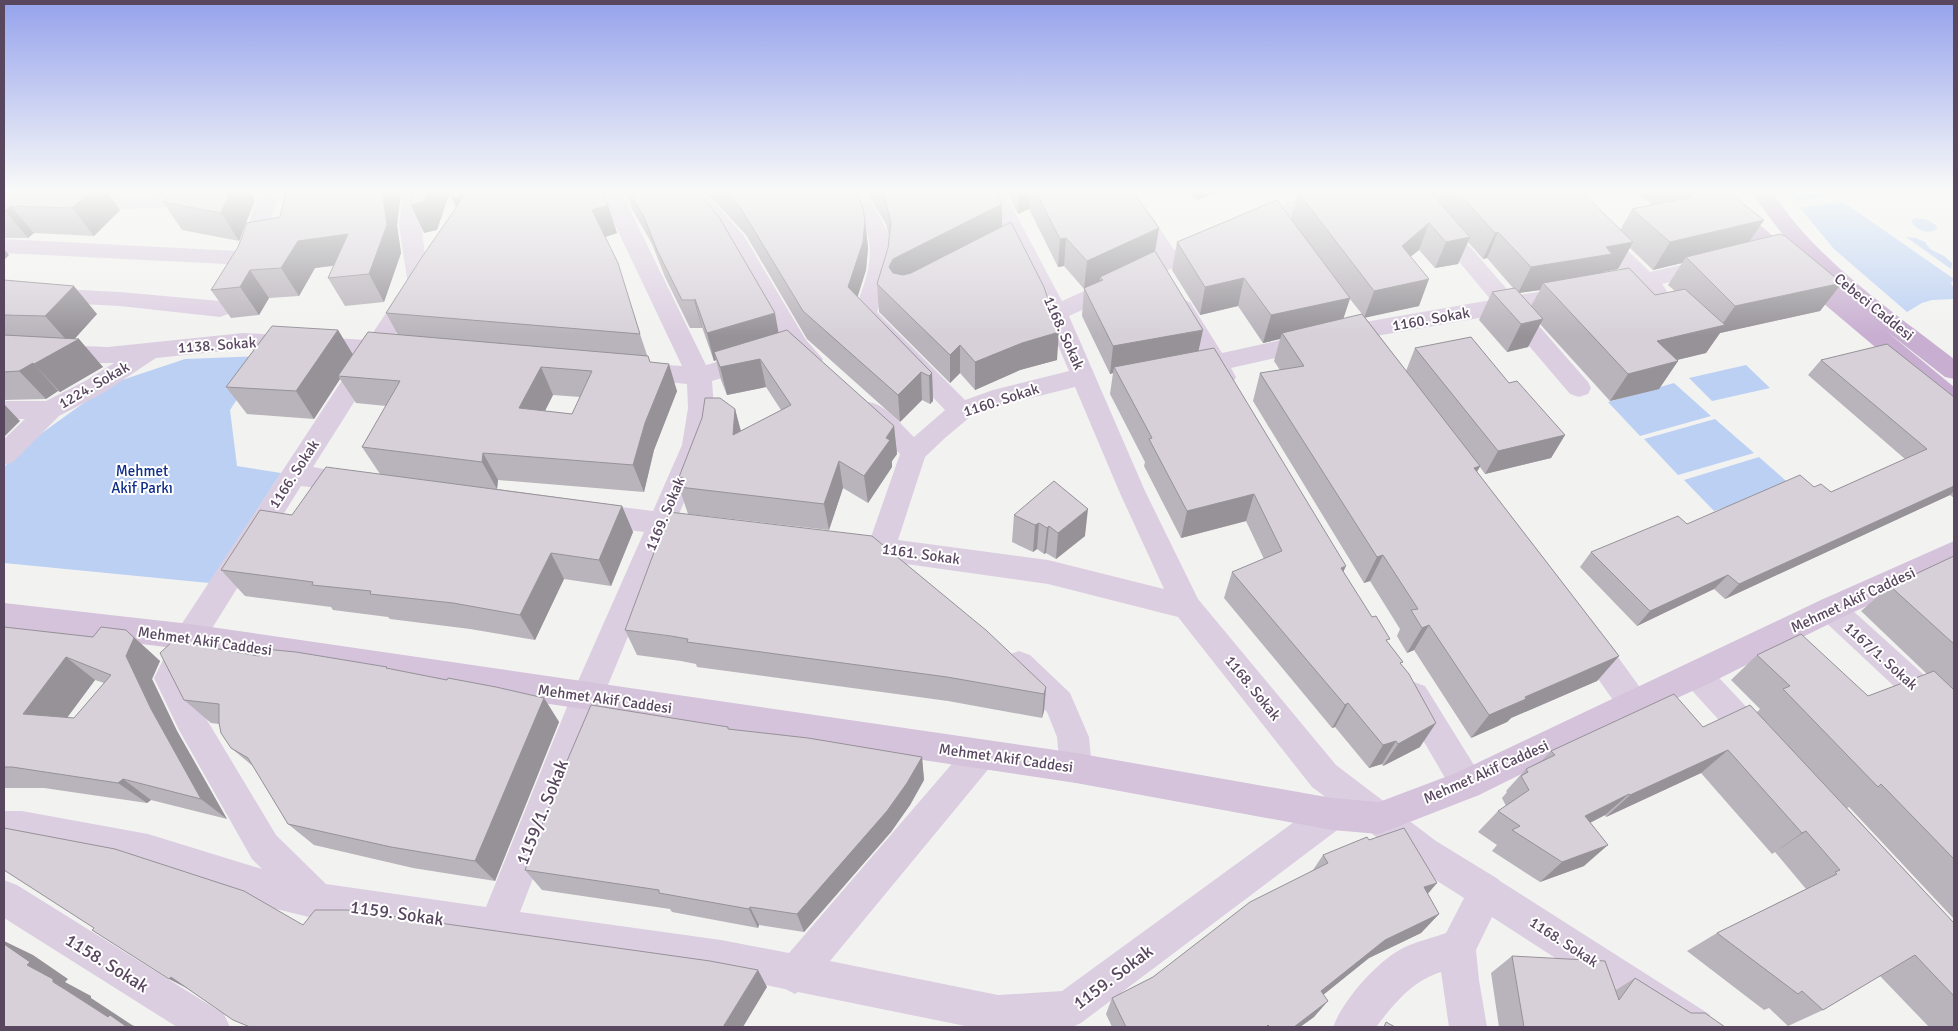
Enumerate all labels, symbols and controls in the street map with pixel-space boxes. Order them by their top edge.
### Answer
street label: Cebeci Caddesi [1831,269,1917,345]
street label: 1168. Sokak [1040,294,1088,373]
street label: 1160. Sokak [1391,303,1472,335]
street label: 1138. Sokak [177,333,257,357]
street label: 1224. Sokak [56,357,133,412]
street label: 1160. Sokak [961,379,1042,421]
street label: 1166. Sokak [265,436,323,512]
park label: Mehmet Akif Parkı [111,462,173,497]
street label: 1169. Sokak [641,474,689,554]
street label: 1161. Sokak [881,540,962,568]
street label: Mehmet Akif Caddesi [1788,563,1918,637]
street label: 1167/1. Sokak [1840,618,1922,694]
street label: Mehmet Akif Caddesi [137,623,273,659]
street label: 1168. Sokak [1221,652,1285,725]
street label: Mehmet Akif Caddesi [537,681,673,717]
street label: Mehmet Akif Caddesi [1421,736,1551,808]
street label: Mehmet Akif Caddesi [938,740,1074,776]
street label: 1159/1. Sokak [511,756,573,868]
street label: 1159. Sokak [349,896,445,930]
street label: 1168. Sokak [1526,913,1602,971]
street label: 1158. Sokak [61,929,153,997]
street label: 1159. Sokak [1069,940,1157,1014]

